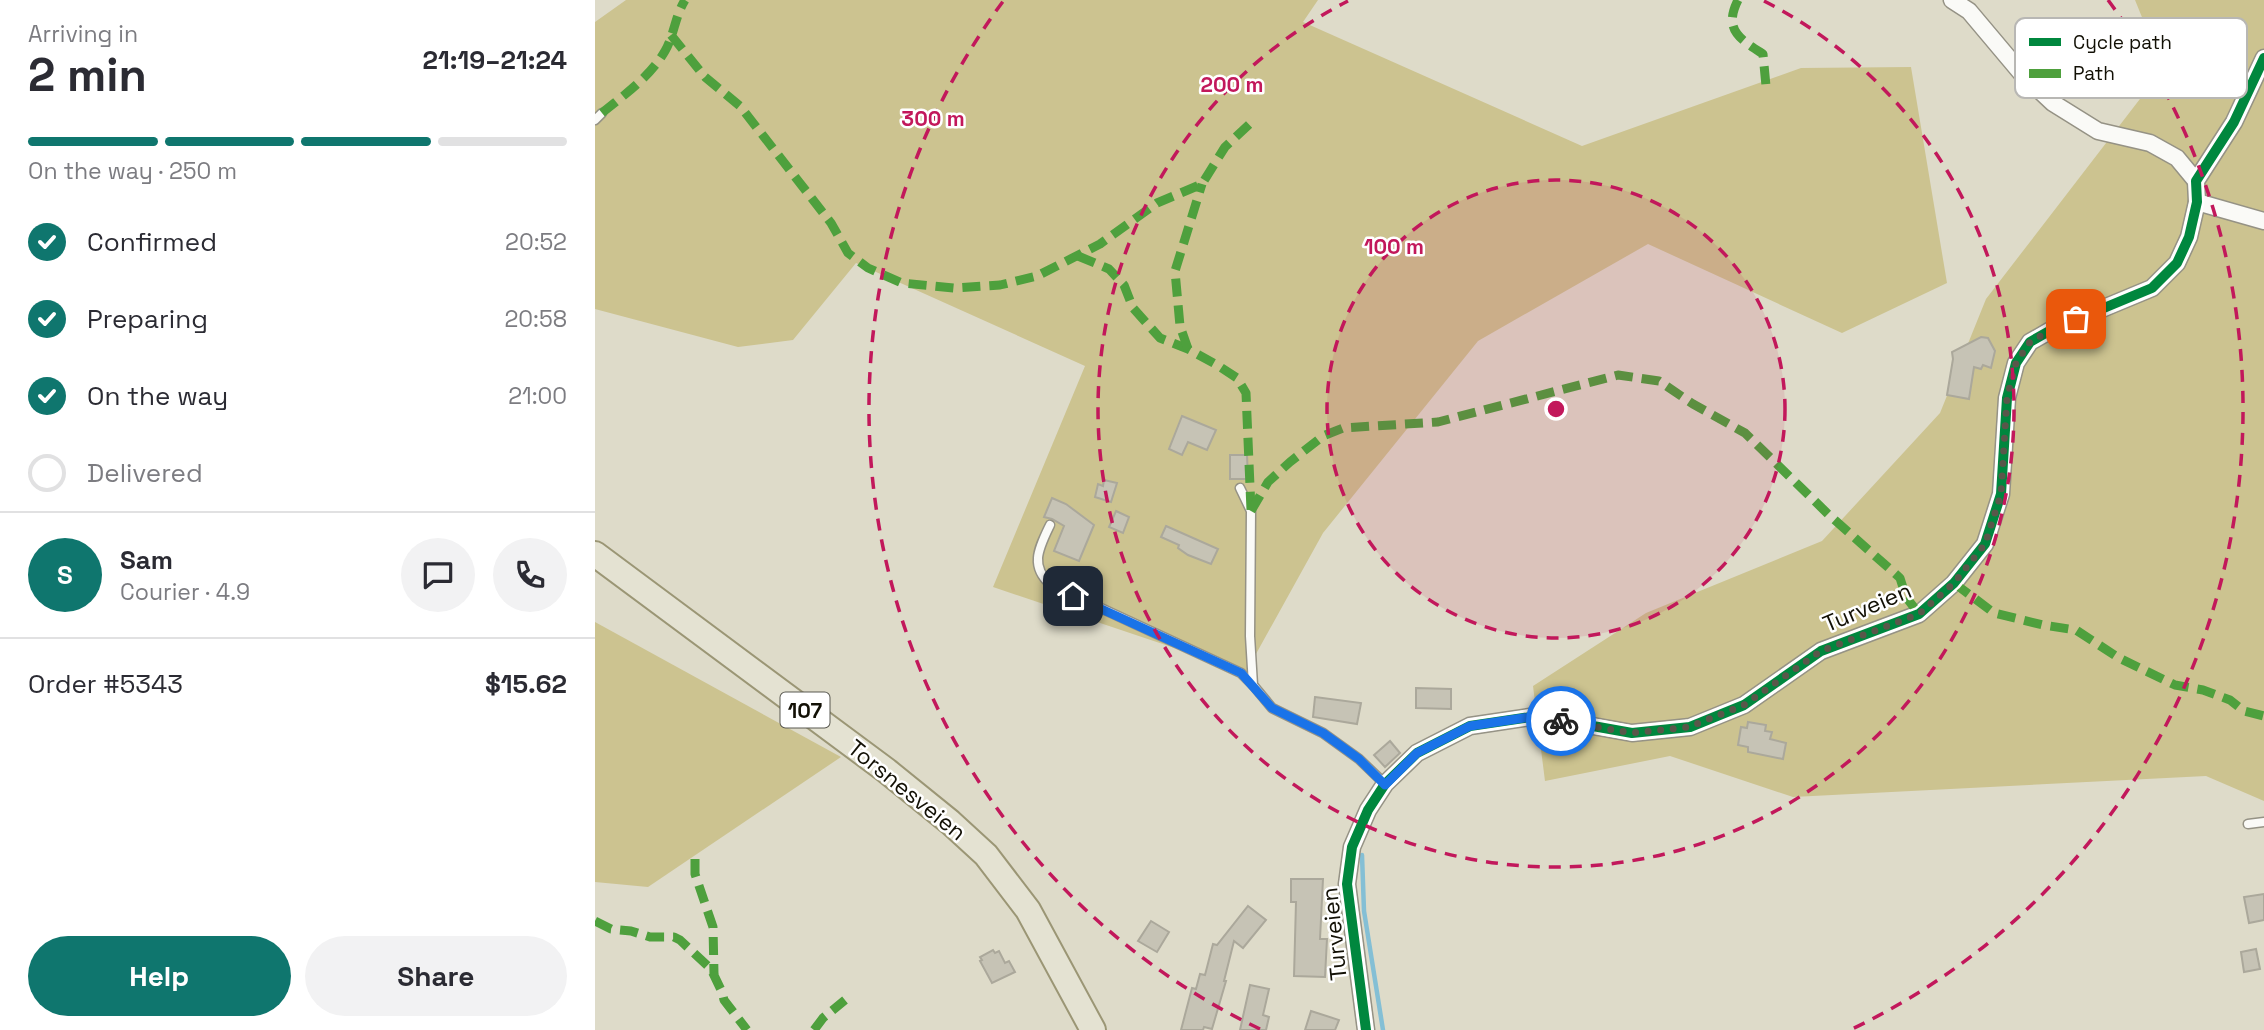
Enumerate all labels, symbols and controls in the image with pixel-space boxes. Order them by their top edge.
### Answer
legend [2015,18,2247,98]
text: Arriving in [28,19,138,49]
text: Cycle path [2073,30,2172,55]
text: 21:19–21:24 [423,43,567,77]
text: 2 min [28,46,147,104]
text: Path [2073,61,2115,86]
text: 200 m [1201,71,1263,98]
text: 300 m [901,105,965,132]
text: On the way · 250 m [28,156,237,186]
icon: check [28,223,66,261]
text: Confirmed [87,225,217,259]
text: 20:52 [505,227,567,257]
text: 100 m [1364,233,1424,260]
pin [2046,289,2106,349]
icon: check [28,300,66,338]
icon: bag [2057,300,2095,338]
text: Preparing [87,302,208,336]
text: 20:58 [504,304,567,334]
icon: check [28,377,66,415]
text: On the way [87,379,228,413]
text: 21:00 [508,381,567,411]
centre of rings [1544,397,1568,421]
text: Delivered [87,456,203,490]
button: chat [401,538,475,612]
button: phone [493,538,567,612]
text: Sam [120,543,173,577]
text: S [57,558,73,592]
pin [1043,566,1103,626]
street label: Turveien [1818,575,1916,639]
text: Courier · 4.9 [120,577,250,607]
icon: home [1054,577,1092,615]
text: Order #5343 [28,667,183,701]
text: $15.62 [485,667,567,701]
courier [1526,686,1596,756]
road number: 107 [781,692,829,728]
icon: bike [1542,702,1580,740]
street label: Torsnesveien [841,733,973,847]
street label: Turveien [1314,886,1354,982]
button: Help [28,936,291,1016]
button: Share [305,936,567,1016]

